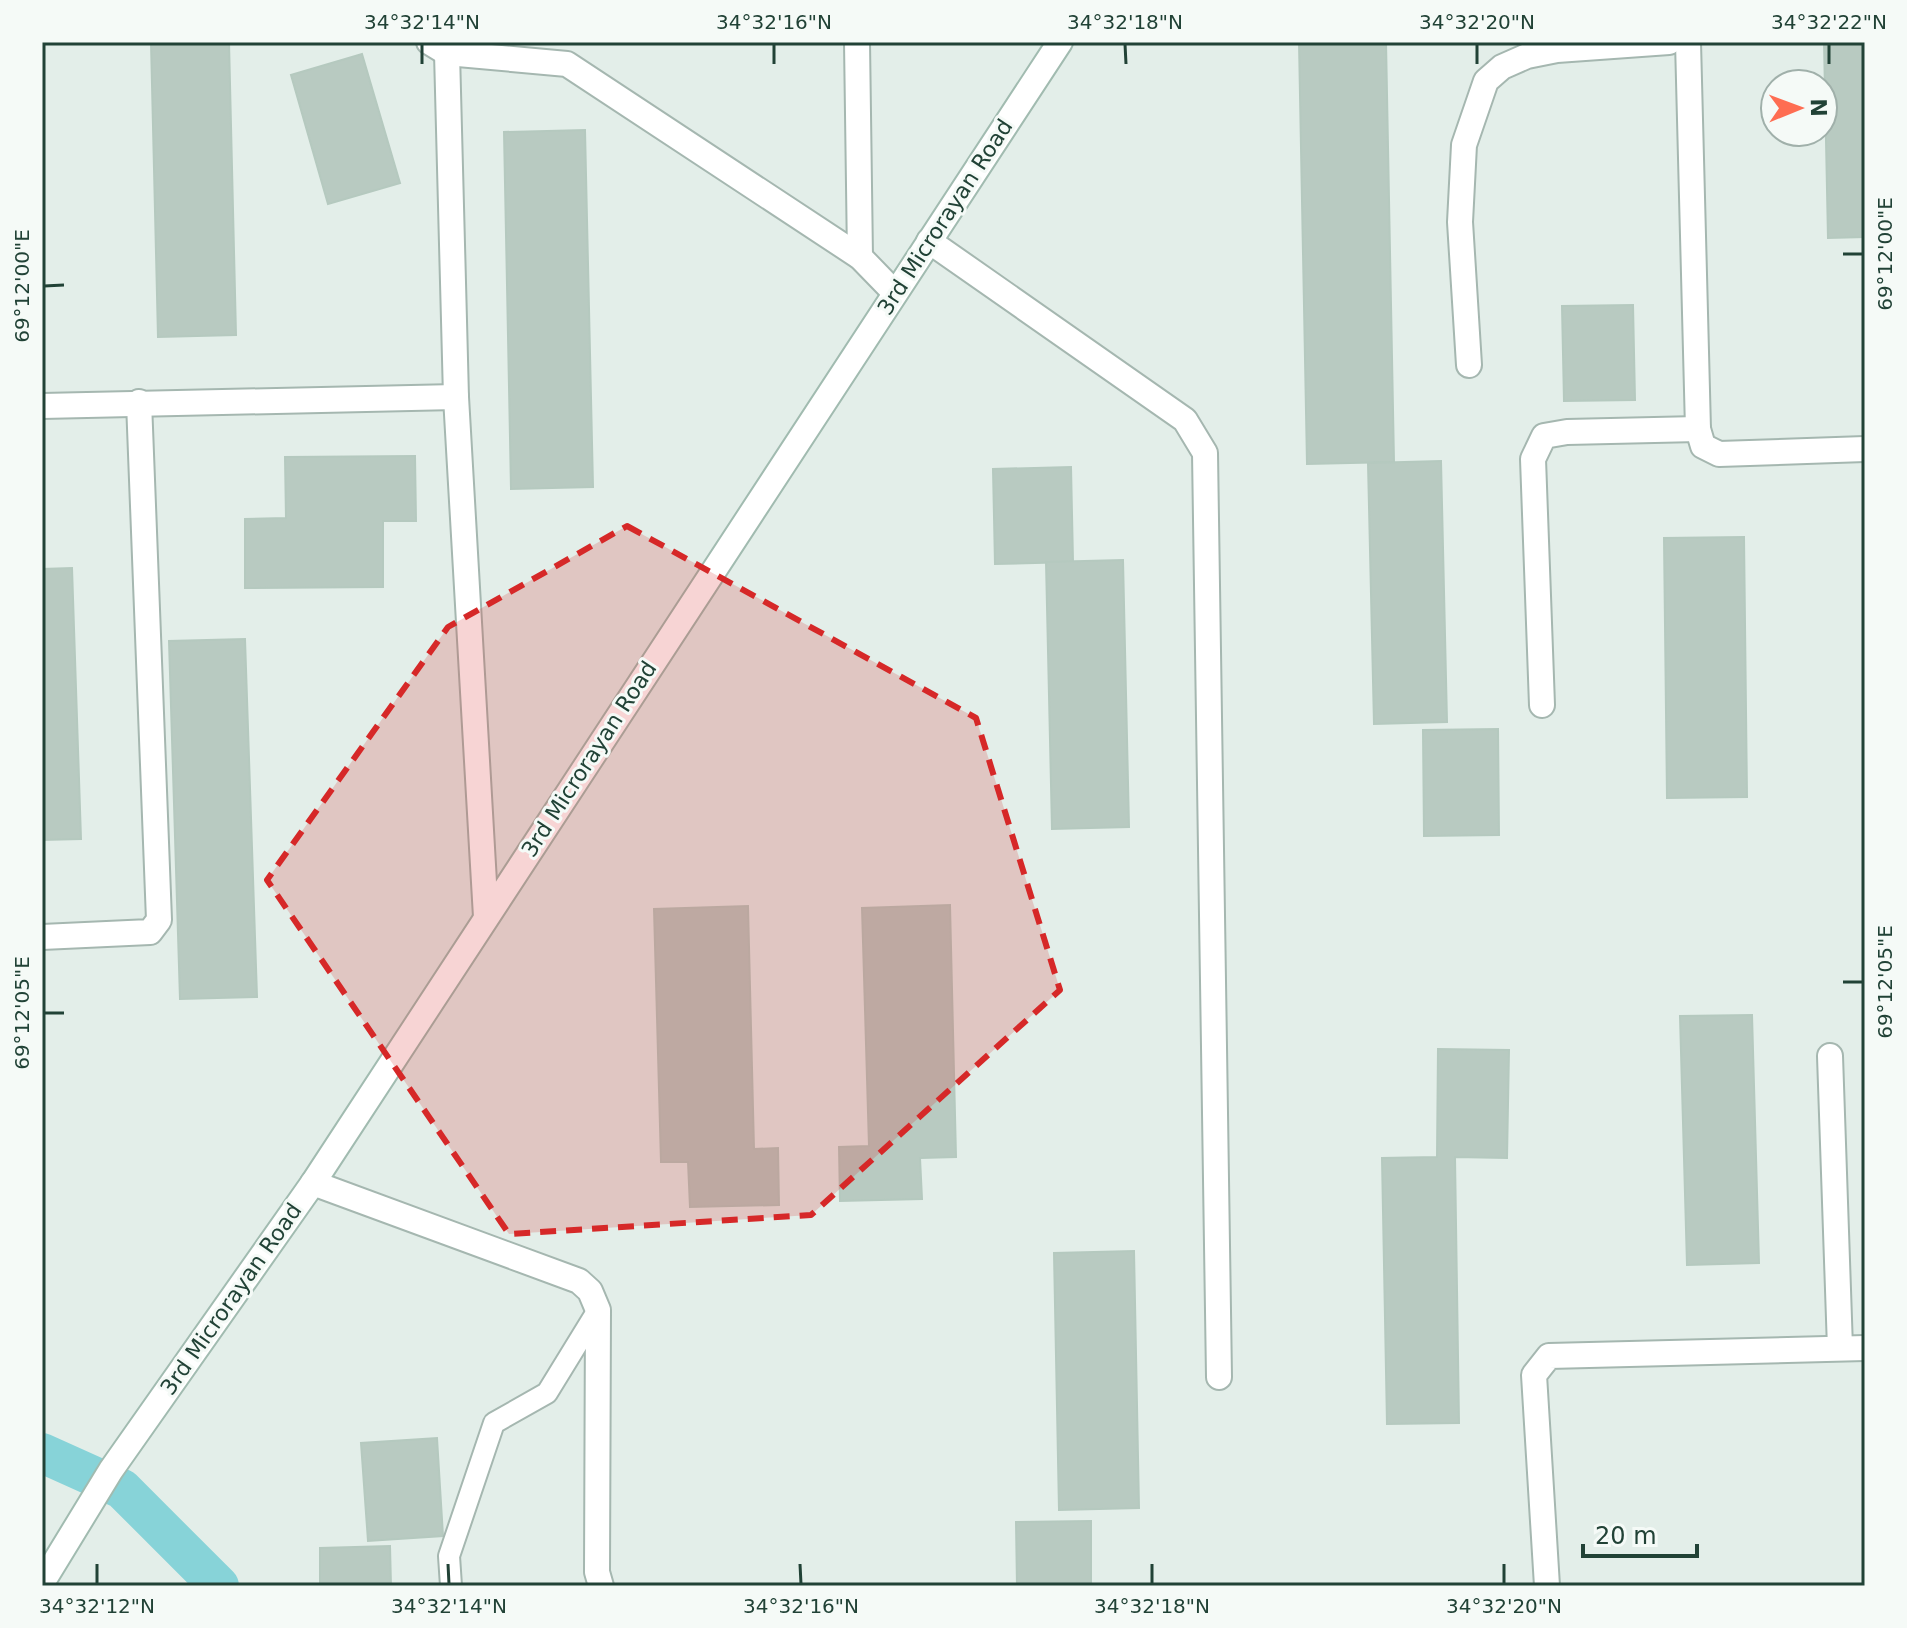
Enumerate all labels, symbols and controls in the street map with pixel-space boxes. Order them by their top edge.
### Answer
text: 34°32'14"N [364,10,480,34]
text: 34°32'16"N [716,10,832,34]
text: 34°32'18"N [1067,10,1183,34]
text: 34°32'20"N [1419,10,1535,34]
text: 34°32'22"N [1771,10,1887,34]
north arrow [1759,68,1839,148]
text: N [1806,98,1831,117]
street label: 3rd Microrayan Road [872,115,1018,319]
text: 69°12'00"E [1873,197,1897,311]
text: 69°12'00"E [10,229,34,343]
street label: 3rd Microrayan Road [516,657,662,861]
text: 69°12'05"E [1873,925,1897,1039]
text: 69°12'05"E [10,956,34,1070]
street label: 3rd Microrayan Road [155,1198,307,1400]
scale bar [1583,1508,1697,1558]
text: 20 m [1595,1522,1657,1550]
text: 34°32'12"N [39,1594,155,1618]
text: 34°32'14"N [391,1594,507,1618]
text: 34°32'16"N [743,1594,859,1618]
text: 34°32'18"N [1094,1594,1210,1618]
text: 34°32'20"N [1446,1594,1562,1618]

